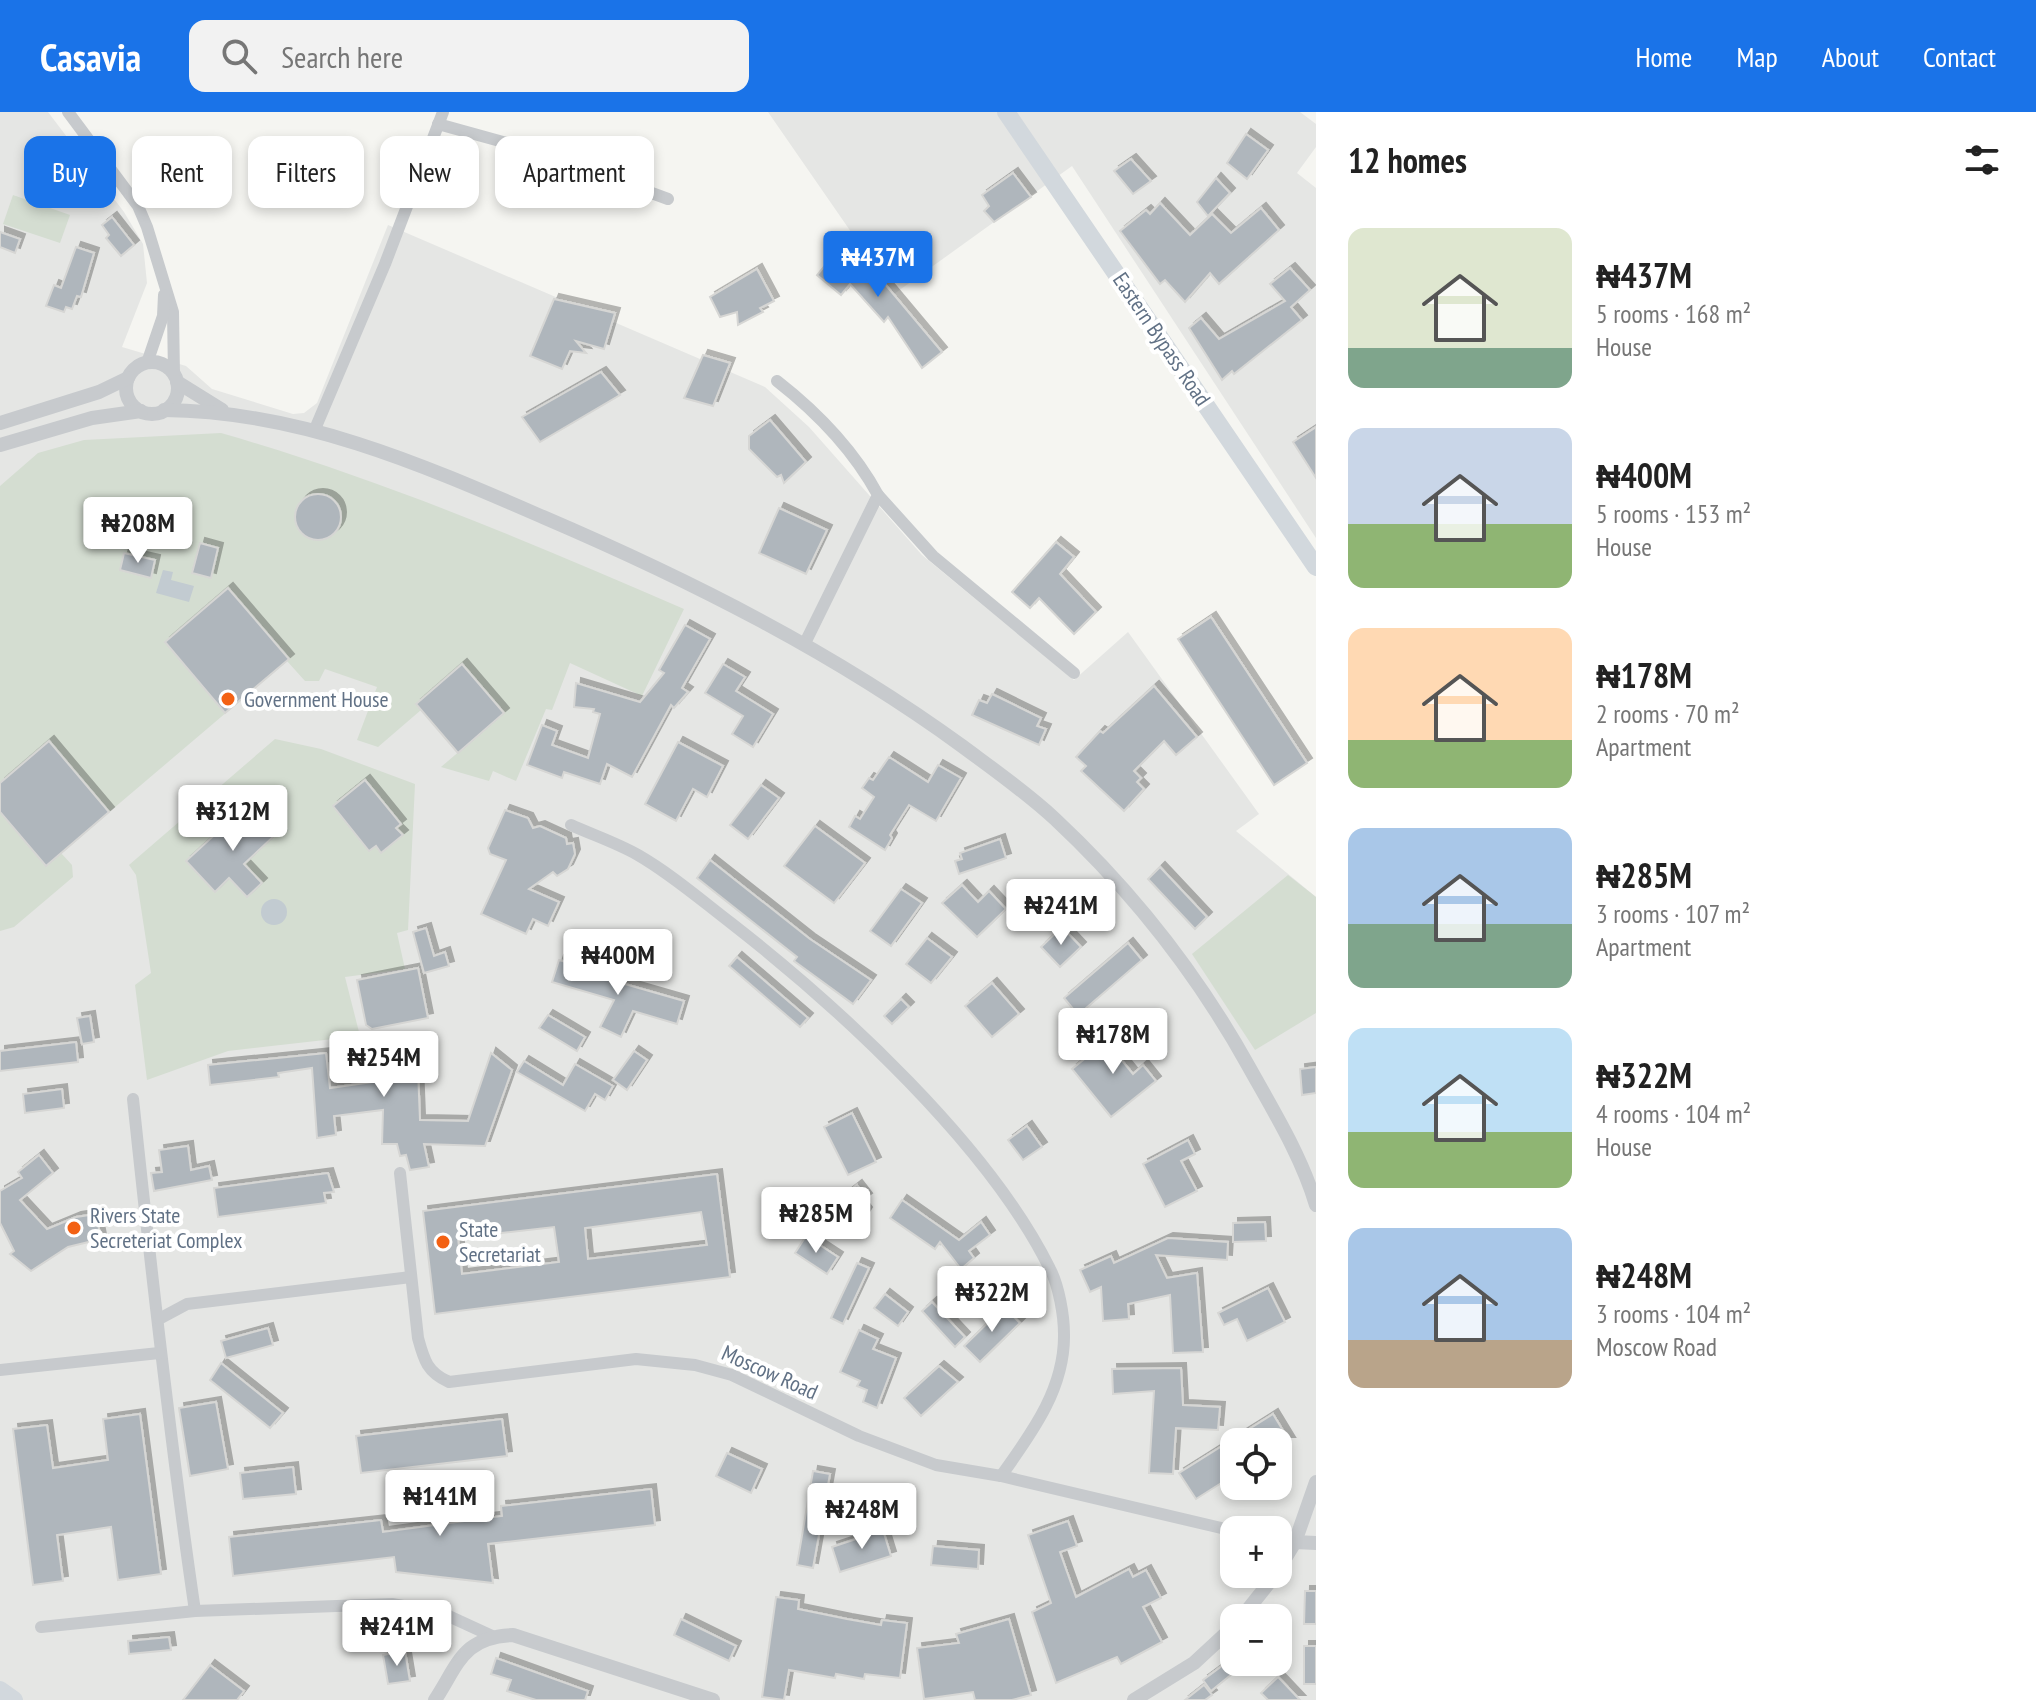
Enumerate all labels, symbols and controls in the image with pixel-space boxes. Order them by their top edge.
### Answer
search box [189,20,749,92]
text: Casavia [40,32,141,81]
icon: search [217,34,261,78]
text: Search here [281,37,403,76]
text: Home [1636,38,1692,75]
text: Map [1736,38,1778,75]
text: About [1822,38,1879,75]
text: Contact [1923,38,1996,75]
chip: Buy [24,136,116,208]
chip: Rent [132,136,232,208]
chip: Filters [248,136,364,208]
chip: New [380,136,479,208]
chip: Apartment [495,136,654,208]
text: 12 homes [1348,138,1467,182]
icon: filters [1960,138,2004,182]
pin: ₦437M [822,231,934,299]
text: ₦437M [841,240,915,273]
text: ₦437M [1596,253,1692,297]
icon: home [1412,260,1508,356]
street label: Eastern Bypass Road [1107,267,1217,411]
text: 5 rooms · 168 m² [1596,297,1751,330]
text: House [1596,330,1652,363]
text: ₦400M [1596,453,1692,497]
icon: home [1412,460,1508,556]
pin: ₦208M [82,497,194,565]
text: 5 rooms · 153 m² [1596,497,1751,530]
text: ₦208M [101,506,175,539]
text: House [1596,530,1652,563]
text: ₦178M [1596,653,1692,697]
icon: home [1412,660,1508,756]
place label: Government House [244,685,389,713]
marker: Government House [219,690,237,708]
text: 2 rooms · 70 m² [1596,697,1740,730]
text: Apartment [1596,730,1691,763]
pin: ₦312M [177,785,289,853]
text: ₦312M [196,794,270,827]
text: ₦285M [1596,853,1692,897]
icon: home [1412,860,1508,956]
pin: ₦241M [1005,879,1117,947]
text: ₦241M [1024,888,1098,921]
text: 3 rooms · 107 m² [1596,897,1750,930]
pin: ₦400M [562,929,674,997]
text: Apartment [1596,930,1691,963]
text: ₦400M [581,938,655,971]
pin: ₦178M [1057,1008,1169,1076]
text: ₦178M [1076,1017,1150,1050]
pin: ₦254M [328,1031,440,1099]
text: ₦254M [347,1040,421,1073]
text: ₦322M [1596,1053,1692,1097]
icon: home [1412,1060,1508,1156]
text: 4 rooms · 104 m² [1596,1097,1751,1130]
text: House [1596,1130,1652,1163]
pin: ₦285M [760,1187,872,1255]
text: ₦285M [779,1196,853,1229]
place label: Rivers State Secreteriat Complex [90,1201,242,1254]
place label: State Secretariat [459,1215,541,1268]
marker: Rivers State Secreteriat Complex [65,1219,83,1237]
marker: State Secretariat [434,1233,452,1251]
text: ₦248M [1596,1253,1692,1297]
icon: home [1412,1260,1508,1356]
pin: ₦322M [936,1266,1048,1334]
text: ₦322M [955,1275,1029,1308]
text: 3 rooms · 104 m² [1596,1297,1751,1330]
text: Moscow Road [1596,1330,1717,1363]
street label: Moscow Road [717,1338,823,1406]
map controls [1220,1428,1292,1676]
button: locate [1220,1428,1292,1500]
pin: ₦141M [384,1470,496,1538]
text: ₦141M [403,1479,477,1512]
pin: ₦248M [806,1483,918,1551]
text: ₦248M [825,1492,899,1525]
button: + [1220,1516,1292,1588]
pin: ₦241M [341,1600,453,1668]
button: − [1220,1604,1292,1676]
text: ₦241M [360,1609,434,1642]

